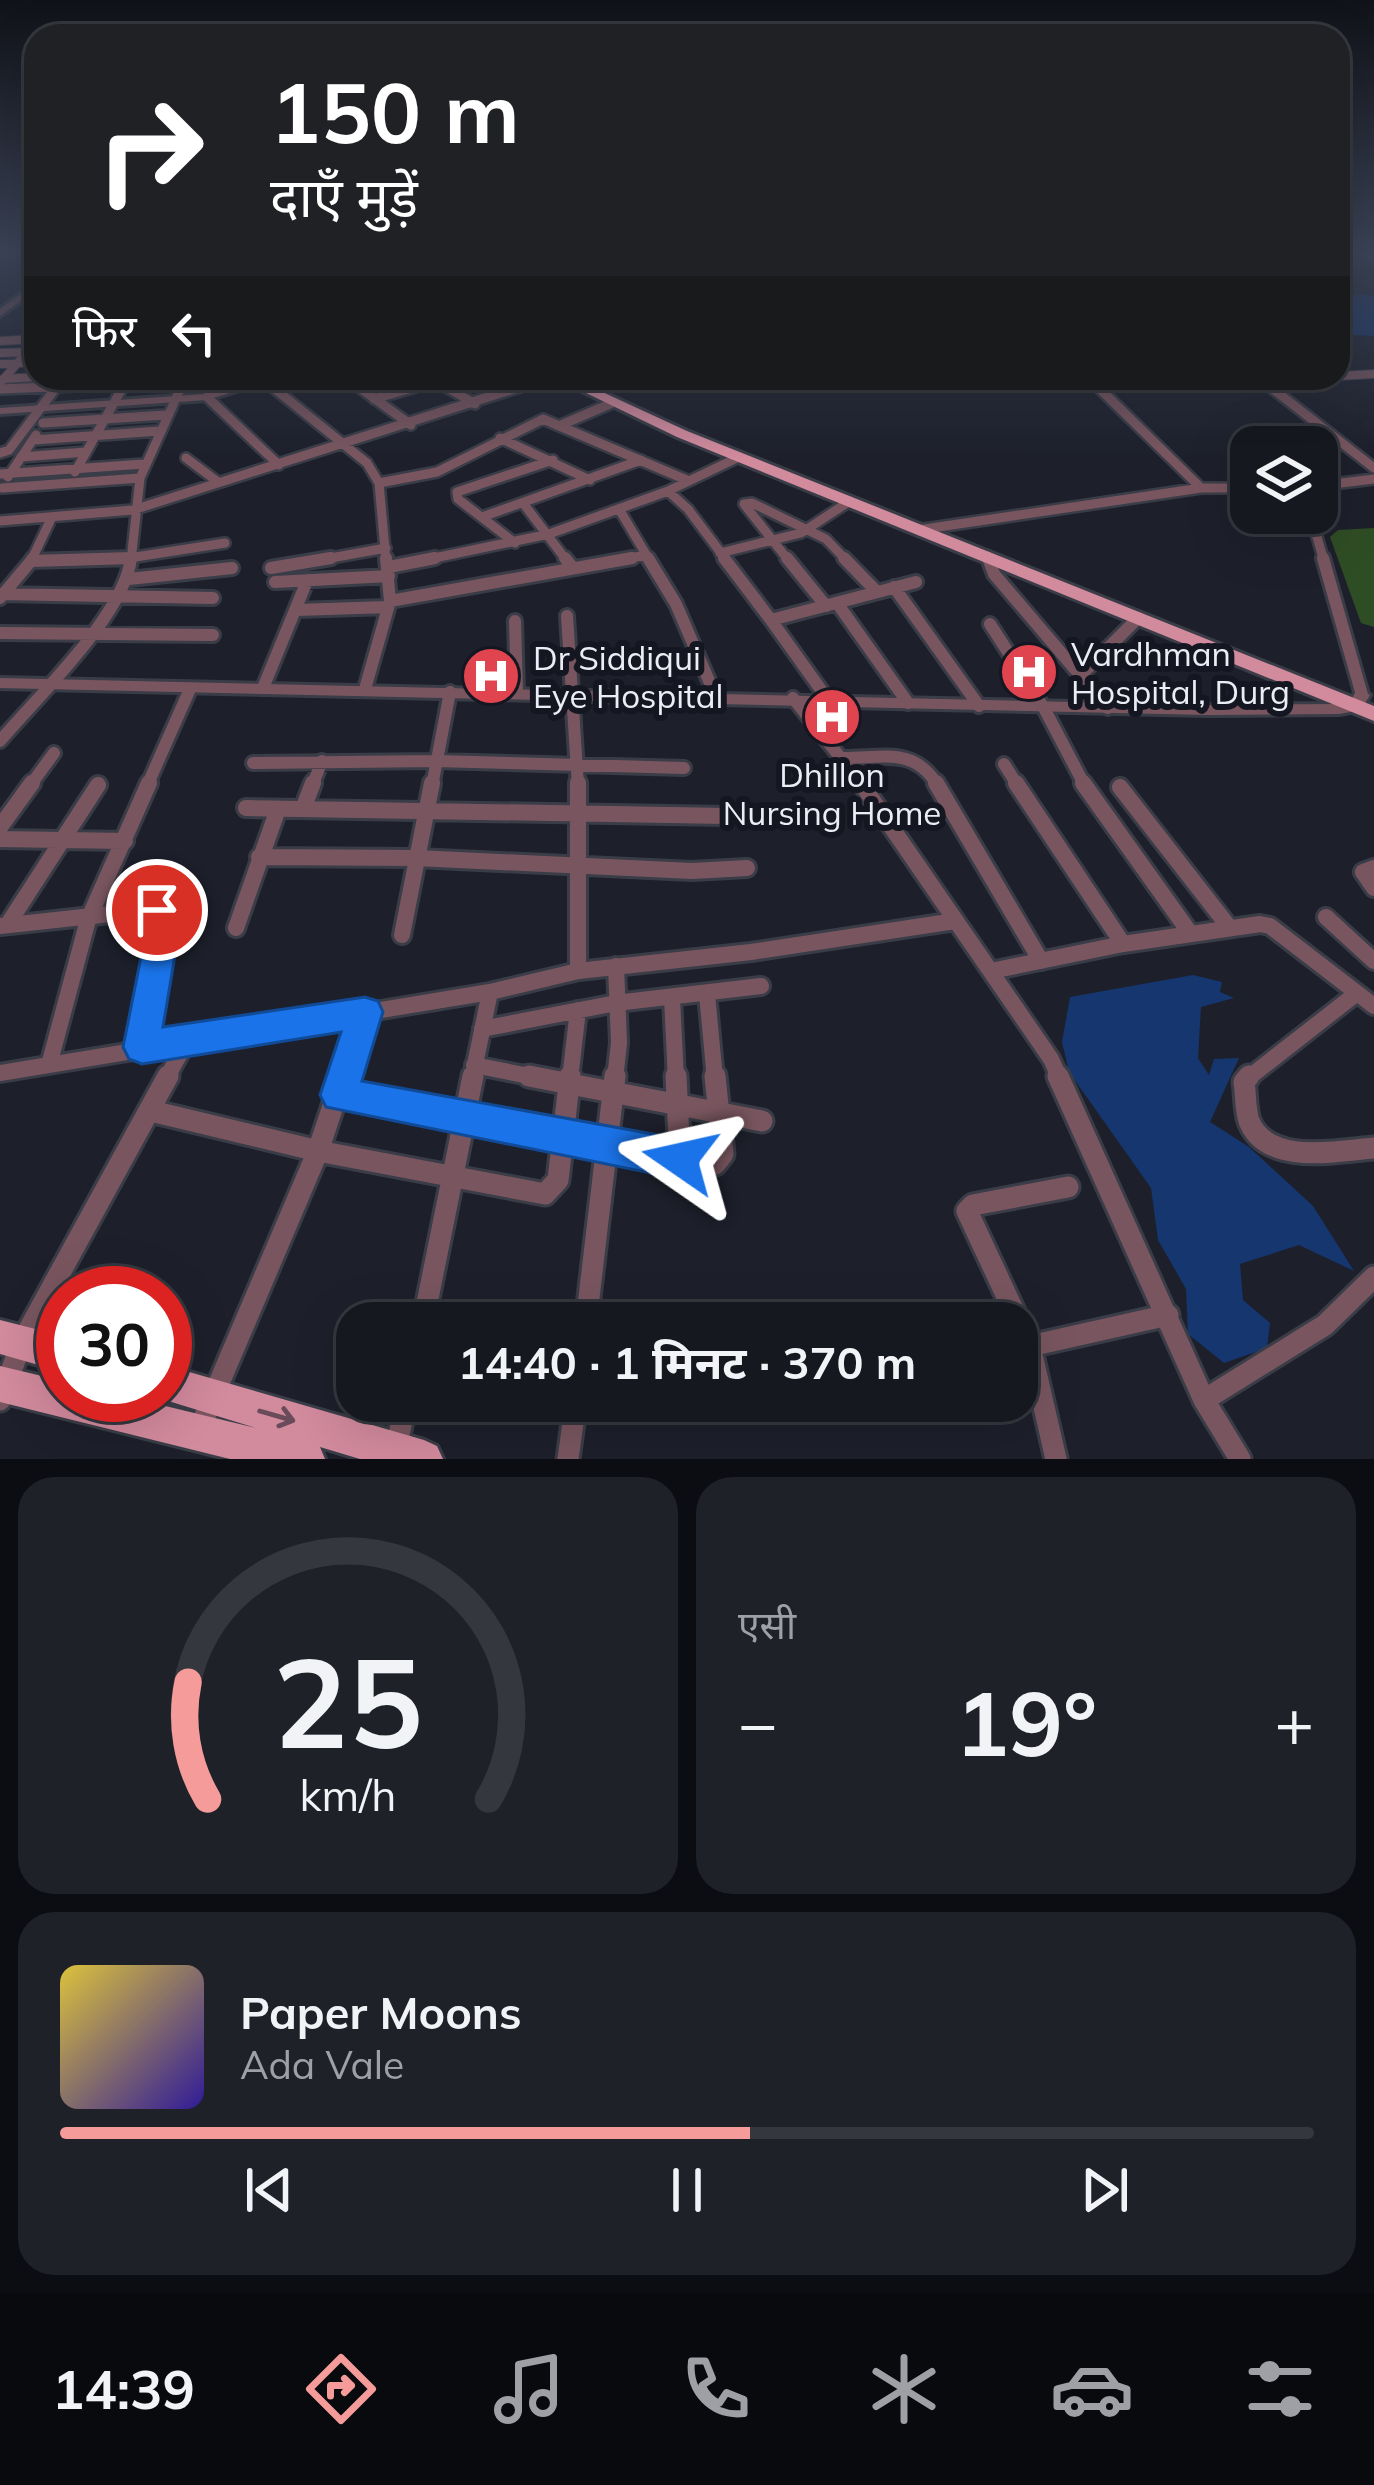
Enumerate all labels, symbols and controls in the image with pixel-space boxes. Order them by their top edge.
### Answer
text: 150 m [270,59,520,164]
icon: right [72,72,228,228]
text: दाएँ मुड़ें [270,163,418,231]
icon: left [161,300,227,366]
text: फिर [72,302,137,358]
map controls [1230,426,1338,534]
button: layers [1230,426,1338,534]
place label: Vardhman Hospital, Durg [1071,633,1290,712]
place label: Dr Siddiqui Eye Hospital [533,637,723,716]
hospital icon: Vardhman Hospital, Durg [998,641,1060,703]
hospital icon: Dr Siddiqui Eye Hospital [460,645,522,707]
hospital icon: Dhillon Nursing Home [801,686,863,748]
place label: Dhillon Nursing Home [723,754,941,833]
pin [106,859,208,961]
icon: arrive [124,877,190,943]
position arrow [617,1096,743,1222]
speed limit sign: 30 [36,1266,192,1422]
text: 14:40 · 1 मिनट · 370 m [458,1334,916,1390]
one-way arrow [258,1406,296,1428]
text: एसी [738,1600,796,1649]
text: 25 [273,1623,423,1779]
text: 19° [955,1666,1097,1779]
text: − [738,1681,778,1764]
text: + [1274,1681,1314,1764]
text: km/h [299,1767,397,1821]
text: Paper Moons [240,1984,522,2040]
text: Ada Vale [240,2040,404,2089]
icon: previous [236,2157,302,2223]
icon: pause [654,2157,720,2223]
icon: next [1072,2157,1138,2223]
icon: directions [299,2347,383,2431]
icon: music [487,2347,571,2431]
icon: phone [674,2347,758,2431]
icon: climate [862,2347,946,2431]
icon: car [1050,2347,1134,2431]
icon: filters [1238,2347,1322,2431]
text: 14:39 [52,2355,195,2423]

